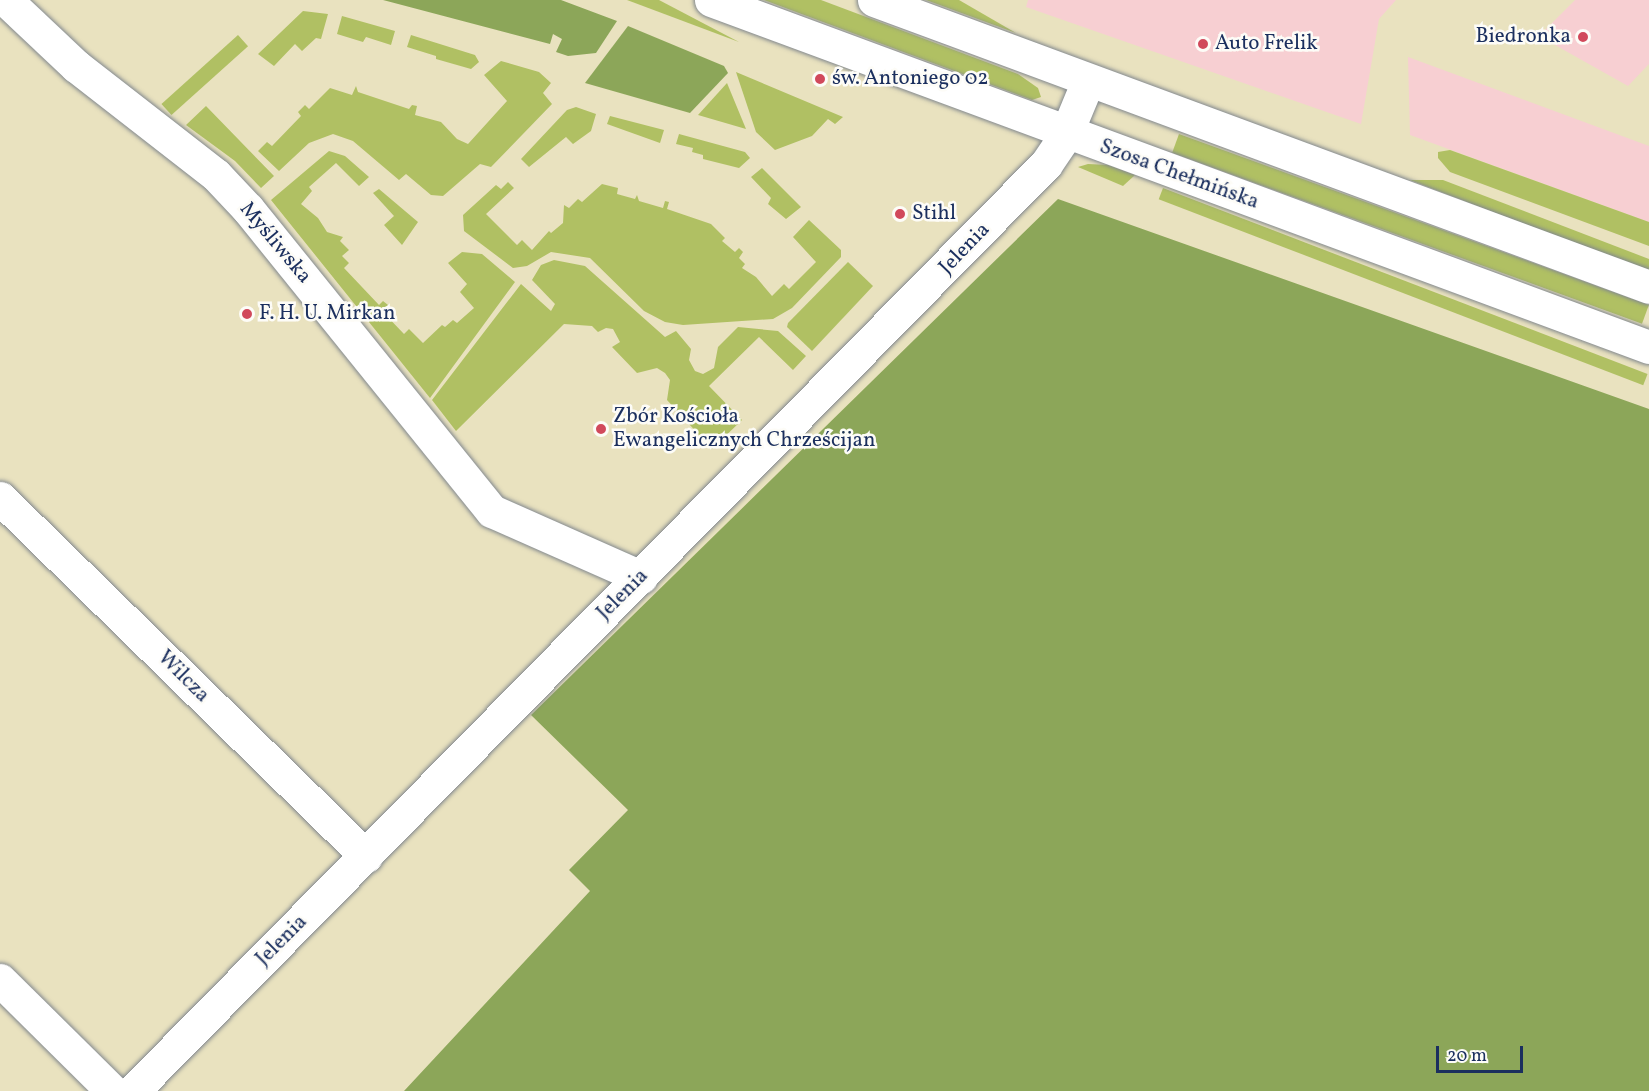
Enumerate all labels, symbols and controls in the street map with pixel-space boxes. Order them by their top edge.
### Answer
place label: Biedronka [1475,24,1571,50]
marker: Biedronka [1576,30,1590,44]
place label: Auto Frelik [1215,31,1318,57]
marker: Auto Frelik [1196,37,1210,51]
place label: św. Antoniego 02 [832,66,989,92]
marker: św. Antoniego 02 [813,72,827,86]
street label: Szosa Chełmińska [1096,134,1262,216]
street label: Myśliwska [234,197,316,289]
place label: Stihl [912,201,956,227]
marker: Stihl [893,207,907,221]
street label: Jelenia [934,218,996,280]
place label: F. H. U. Mirkan [259,301,395,327]
marker: F. H. U. Mirkan [240,307,254,321]
place label: Zbór Kościoła Ewangelicznych Chrześcijan [613,404,875,454]
marker: Zbór Kościoła Ewangelicznych Chrześcijan [594,422,608,436]
street label: Jelenia [592,564,654,626]
street label: Wilcza [152,646,214,708]
street label: Jelenia [251,910,313,972]
scale bar [1439,1034,1526,1072]
text: 20 m [1447,1044,1487,1069]

